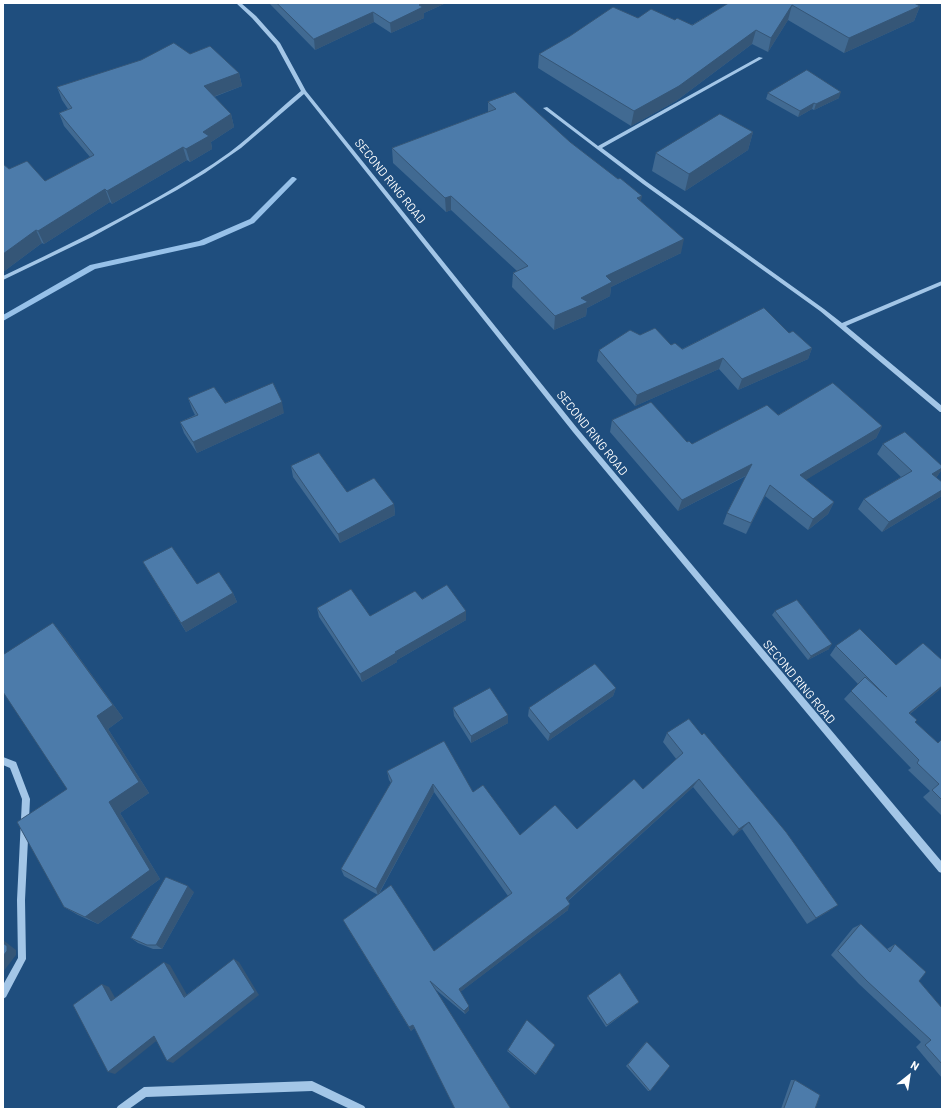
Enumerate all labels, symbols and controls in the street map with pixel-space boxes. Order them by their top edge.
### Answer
street label: SECOND RING ROAD [351,136,429,226]
street label: SECOND RING ROAD [553,388,631,478]
street label: SECOND RING ROAD [760,637,838,727]
north arrow [889,1056,929,1096]
text: N [909,1058,922,1073]

